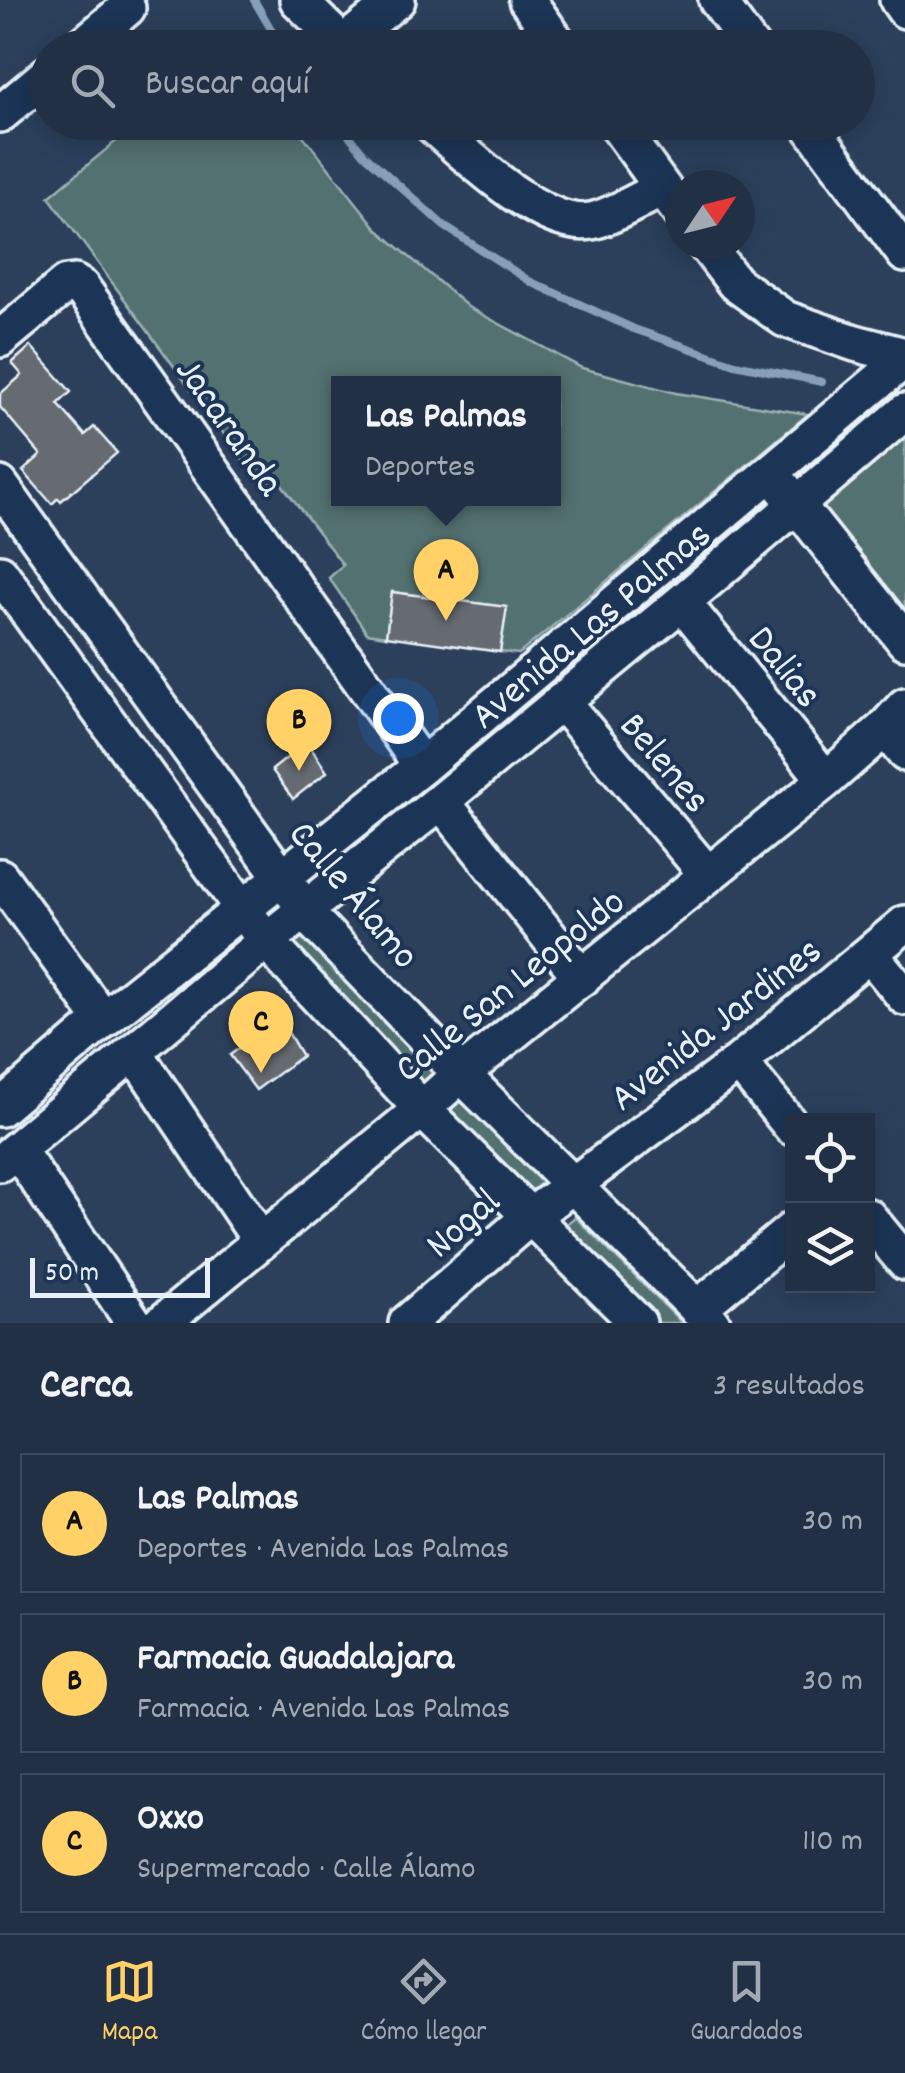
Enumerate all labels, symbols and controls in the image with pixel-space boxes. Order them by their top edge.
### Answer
search box [30,30,875,140]
icon: search [65,58,120,113]
text: Buscar aquí [145,58,309,113]
north arrow [665,170,755,260]
street label: Jacaranda [158,348,296,511]
popup [331,376,561,506]
text: Las Palmas [365,391,527,446]
text: Deportes [365,446,476,492]
street label: Avenida Las Palmas [460,510,726,746]
pin: A [414,538,478,621]
street label: Dalias [731,615,833,723]
pin: B [266,688,332,771]
your location [373,693,424,744]
street label: Belenes [603,702,721,828]
street label: Calle Álamo [272,810,430,984]
street label: Calle San Leopoldo [384,877,640,1099]
street label: Avenida Jardines [600,926,836,1128]
pin: C [228,990,294,1073]
map controls [785,1113,875,1293]
button: locate [785,1113,875,1203]
street label: Nogal [415,1177,515,1275]
button: layers [785,1203,875,1293]
scale bar [30,1253,210,1298]
text: 50 m [45,1255,99,1295]
text: Cerca [40,1358,131,1418]
text: 3 resultados [713,1365,865,1411]
text: Las Palmas [137,1473,299,1528]
text: A [66,1500,83,1546]
text: 30 m [802,1500,863,1546]
text: Deportes · Avenida Las Palmas [137,1528,509,1574]
text: Farmacia Guadalajara [137,1633,454,1688]
text: B [67,1660,82,1706]
text: 30 m [802,1660,863,1706]
text: Farmacia · Avenida Las Palmas [137,1688,510,1734]
text: Oxxo [137,1793,204,1848]
text: C [67,1820,82,1866]
text: 110 m [802,1820,863,1866]
text: Supermercado · Calle Álamo [137,1848,476,1894]
tab: Mapa [102,1954,157,2054]
tab: Cómo llegar [361,1954,487,2054]
tab: Guardados [690,1954,803,2054]

